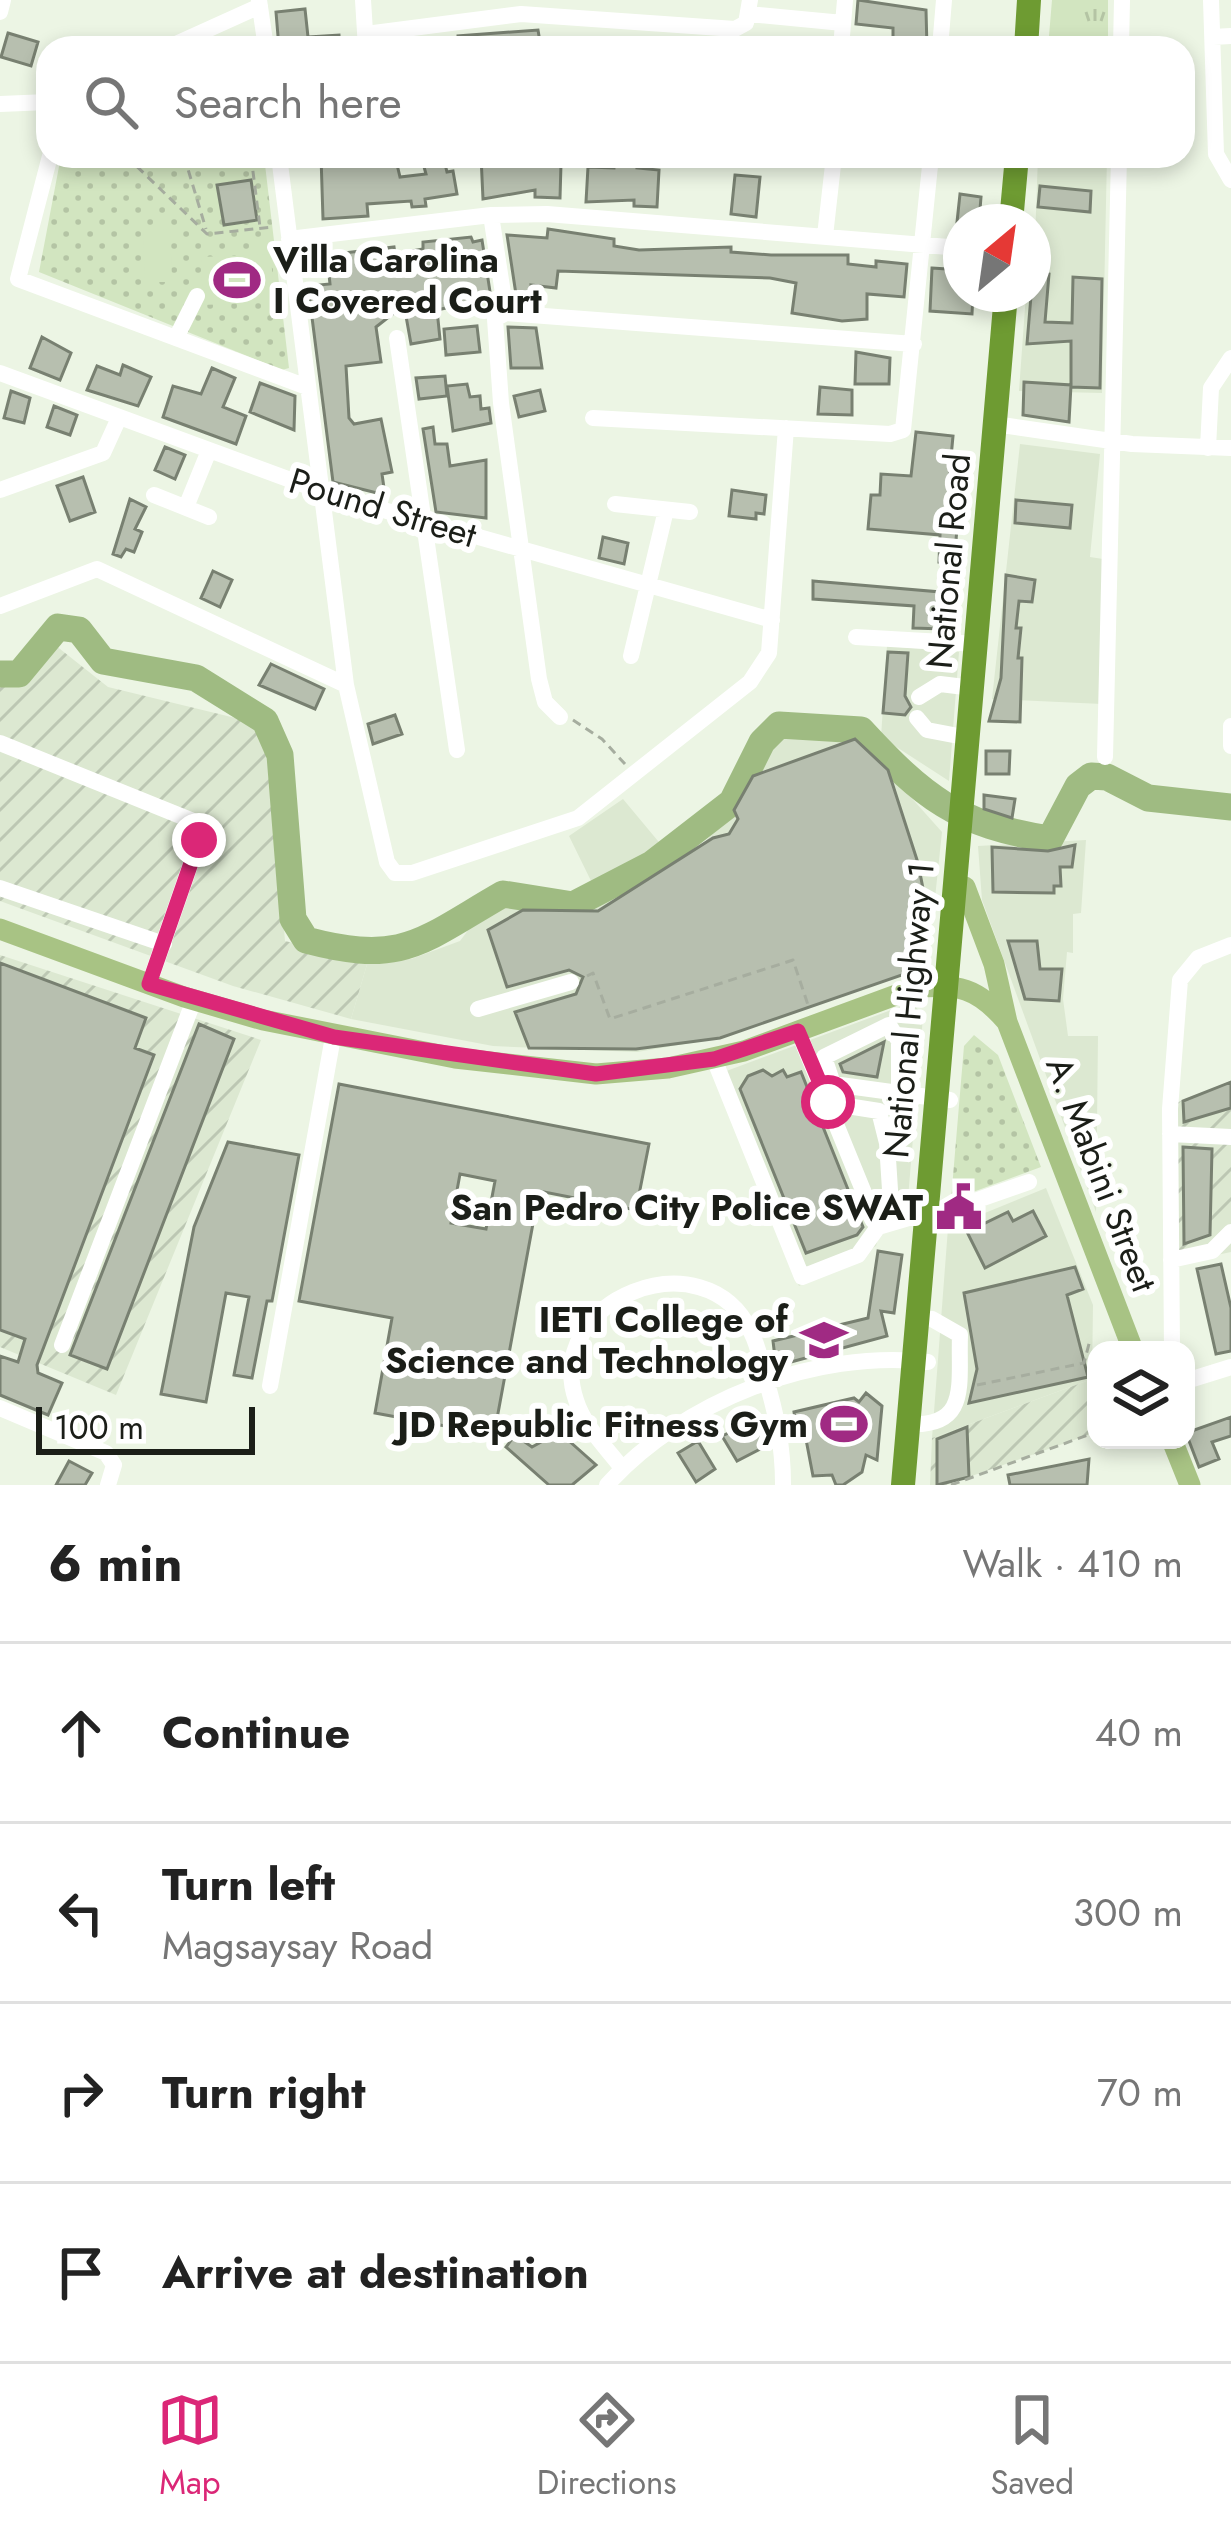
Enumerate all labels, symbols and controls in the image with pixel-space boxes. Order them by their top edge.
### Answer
search box [36,36,1195,168]
icon: search [78,69,144,135]
text: Search here [174,70,402,135]
north arrow [943,204,1051,312]
place label: Villa Carolina I Covered Court [272,233,542,326]
sports icon: Villa Carolina I Covered Court [212,255,262,305]
street label: National Road [913,451,983,671]
street label: Pound Street [283,454,483,560]
route end [172,813,226,867]
street label: National Highway 1 [869,860,947,1160]
street label: A. Mabini Street [1033,1049,1171,1299]
route start [801,1075,855,1129]
place label: San Pedro City Police SWAT [450,1181,924,1233]
public building icon: San Pedro City Police SWAT [934,1182,984,1232]
place label: IETI College of Science and Technology [385,1293,790,1386]
school or university icon: IETI College of Science and Technology [799,1315,849,1365]
map controls [1087,1341,1195,1449]
button: layers [1087,1341,1195,1449]
place label: JD Republic Fitness Gym [391,1398,808,1450]
sports icon: JD Republic Fitness Gym [819,1399,869,1449]
scale bar [36,1401,255,1454]
text: 100 m [54,1404,144,1451]
text: 6 min [48,1526,183,1600]
text: Walk · 410 m [962,1535,1183,1592]
icon: ahead [48,1700,114,1766]
text: Continue [162,1700,350,1765]
text: 40 m [1095,1704,1183,1761]
text: Turn left [162,1852,335,1917]
icon: left [48,1880,114,1946]
text: 300 m [1073,1884,1183,1941]
text: Magsaysay Road [162,1917,433,1974]
icon: right [48,2060,114,2126]
text: Turn right [162,2060,366,2125]
text: 70 m [1097,2064,1183,2121]
icon: arrive [48,2240,114,2306]
text: Arrive at destination [162,2240,589,2305]
tab: Map [157,2387,223,2506]
tab: Directions [537,2387,677,2506]
tab: Saved [990,2387,1074,2506]

